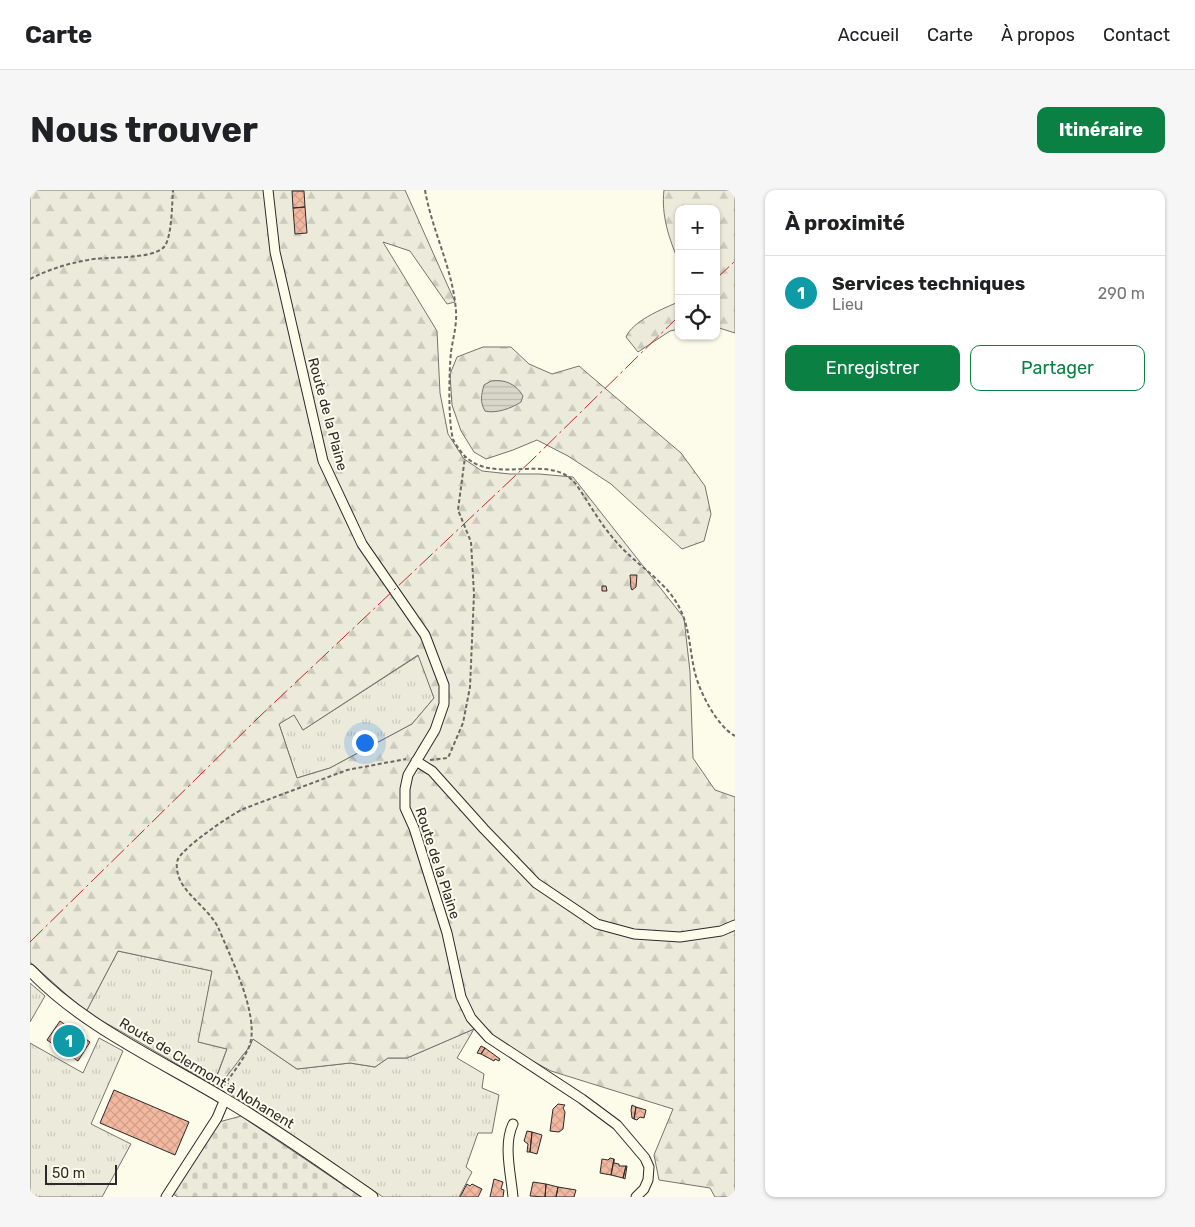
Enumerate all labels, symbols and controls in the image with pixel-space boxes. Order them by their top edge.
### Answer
text: Carte [25,21,92,49]
text: Accueil [838,24,899,46]
text: Carte [927,24,973,46]
text: À propos [1001,24,1075,46]
text: Contact [1103,24,1170,46]
button: Itinéraire [1037,107,1165,153]
text: Nous trouver [30,109,258,151]
map controls [675,205,720,340]
button: + [675,205,720,250]
text: À proximité [785,210,905,235]
button: − [675,250,720,295]
text: Services techniques [832,272,1025,295]
text: 1 [797,284,805,303]
text: 290 m [1098,284,1145,303]
button: locate [675,295,720,340]
text: Lieu [832,295,863,314]
button: Enregistrer [785,345,960,391]
button: Partager [970,345,1145,391]
street label: Route de la Plaine [304,356,351,473]
your location [352,730,378,756]
street label: Route de la Plaine [411,805,464,921]
street label: Route de Clermont à Nohanent [116,1014,298,1133]
pin: 1 [53,1022,85,1060]
scale bar [45,1162,118,1185]
text: 50 m [52,1165,85,1182]

